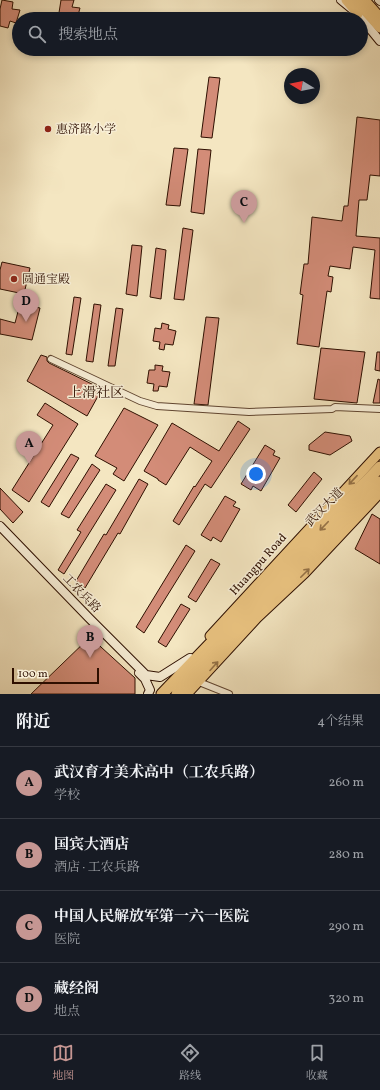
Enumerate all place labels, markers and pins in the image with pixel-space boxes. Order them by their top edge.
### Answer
place label: 惠济路小学 [56,122,116,138]
marker: 惠济路小学 [43,124,53,134]
pin: C [231,190,257,223]
place label: 圆通宝殿 [22,272,70,288]
marker: 圆通宝殿 [9,274,19,284]
pin: D [13,289,39,322]
pin: A [16,431,42,464]
pin: B [77,625,103,658]

